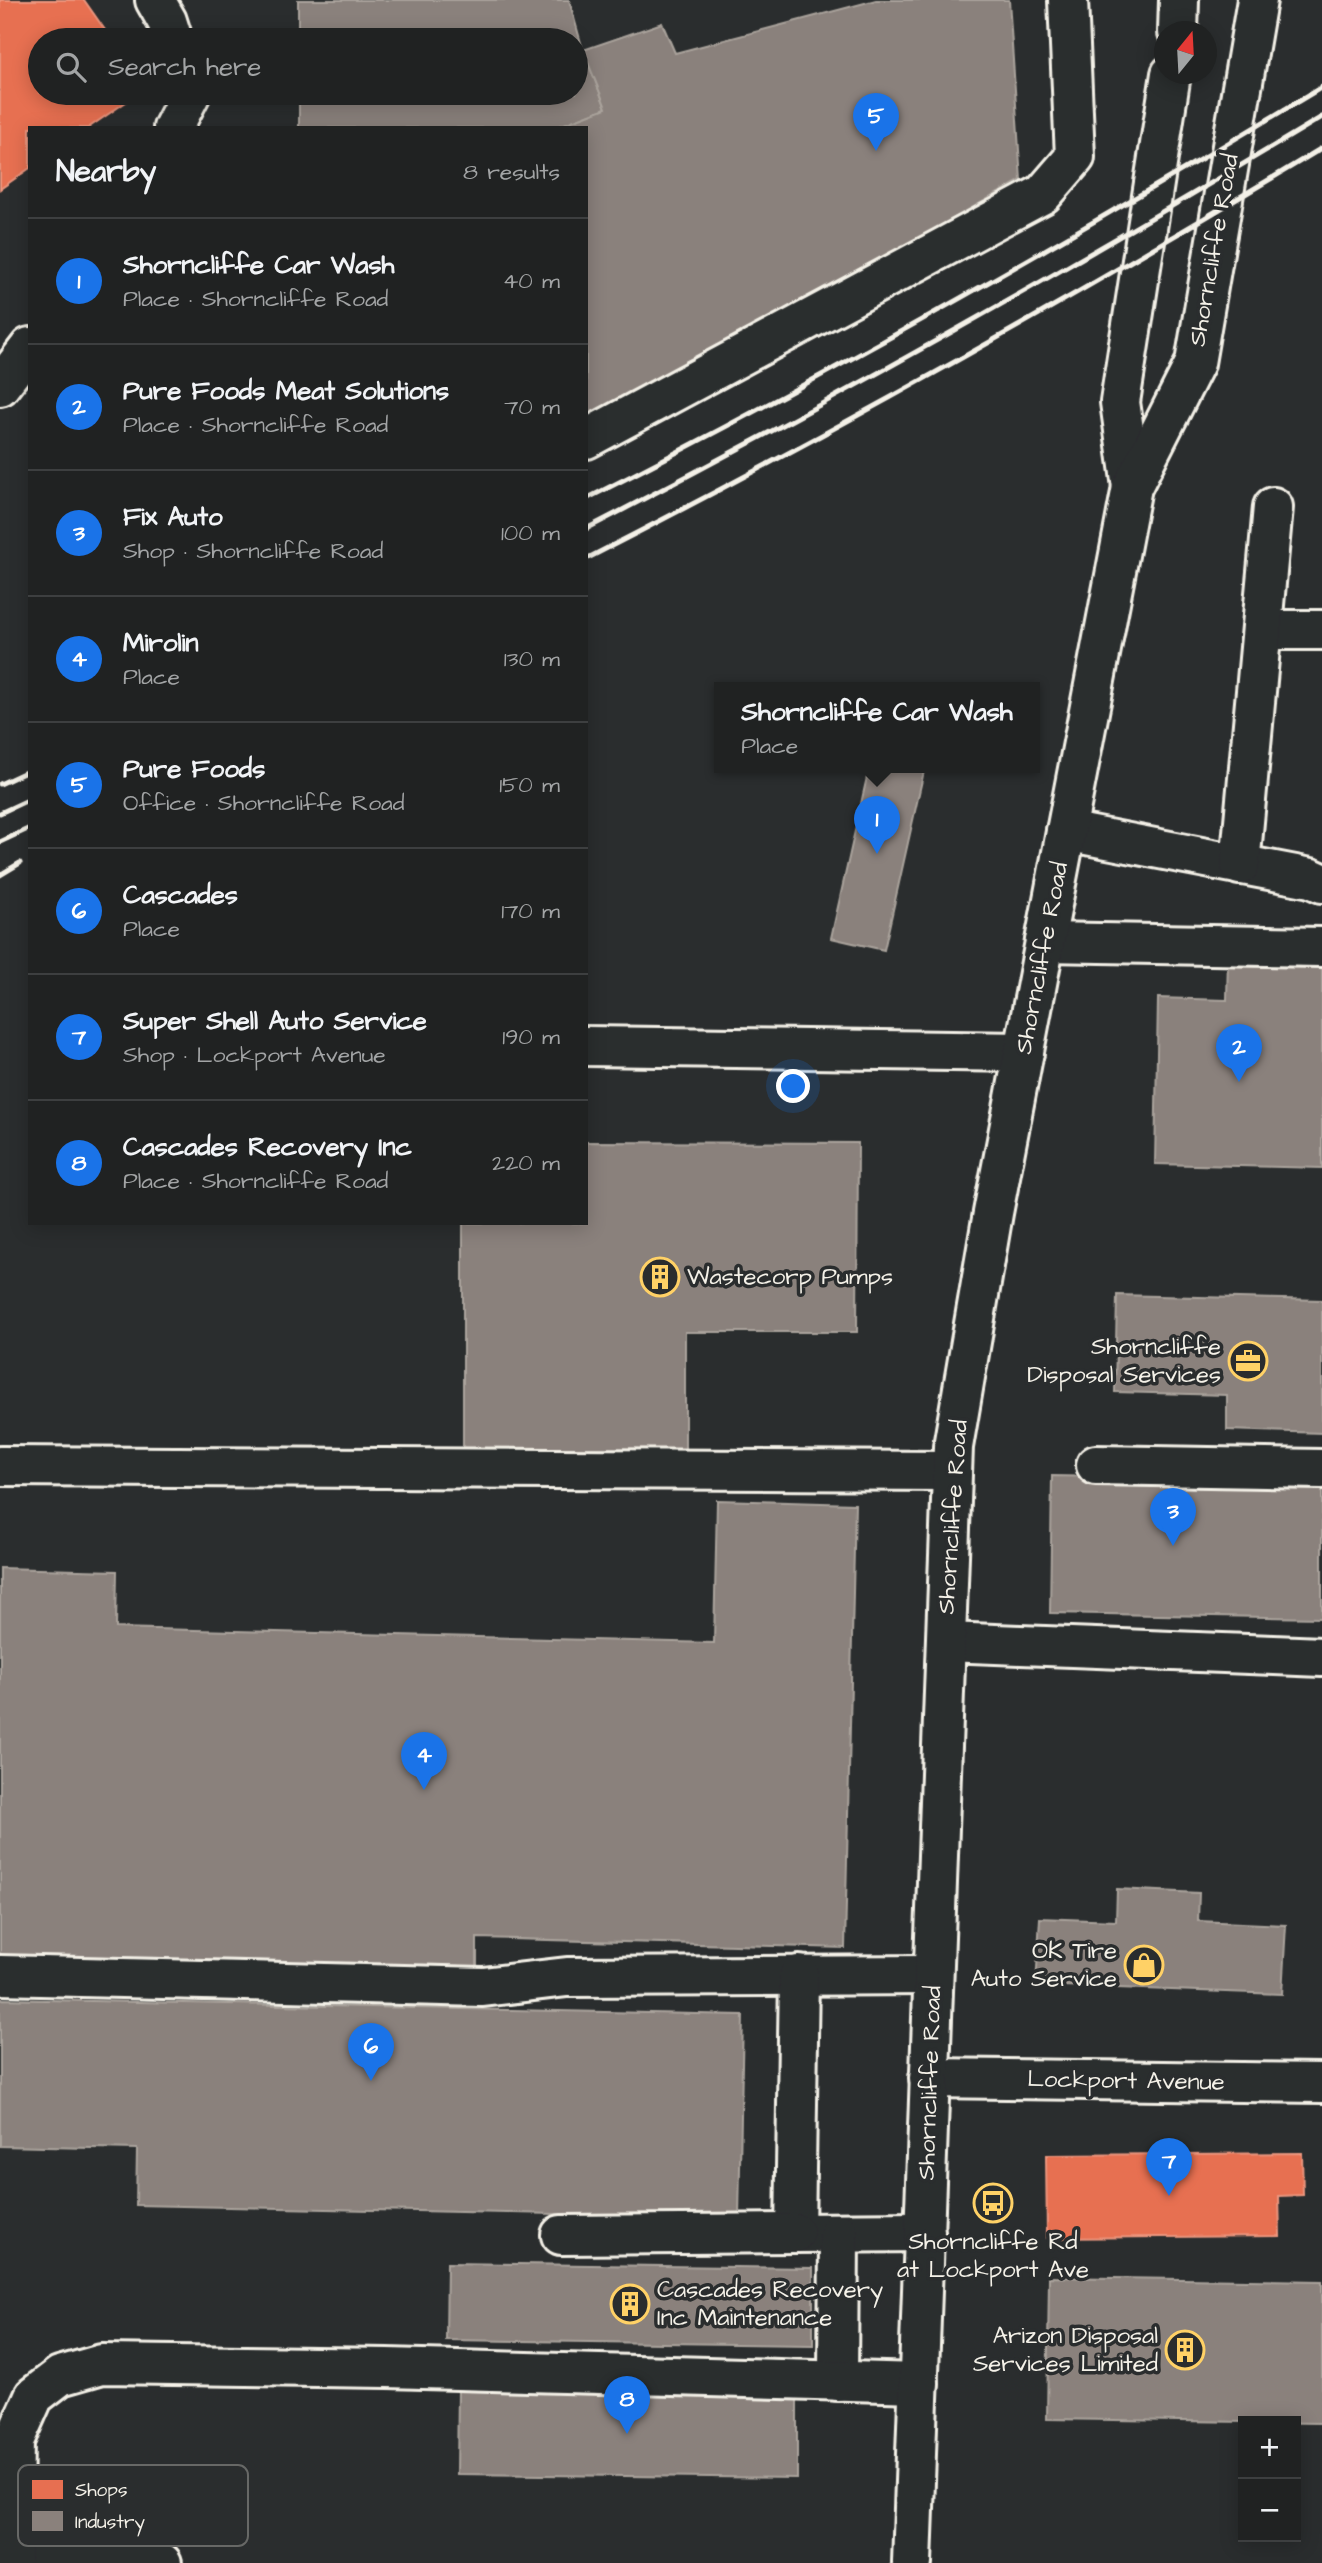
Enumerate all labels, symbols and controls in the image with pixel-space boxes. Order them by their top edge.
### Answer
north arrow [1154,21,1217,84]
search box [28,28,588,105]
icon: search [52,48,90,86]
text: Search here [108,49,261,85]
pin: 5 [853,93,899,151]
text: Nearby [56,151,156,193]
street label: Shorncliffe Road [1180,151,1248,349]
text: 8 results [463,156,560,188]
text: Shorncliffe Car Wash [123,247,394,283]
text: 1 [78,265,80,297]
text: 40 m [503,265,560,297]
text: Place · Shorncliffe Road [123,283,388,315]
text: Pure Foods Meat Solutions [123,373,449,409]
text: 2 [72,391,86,423]
text: 70 m [504,391,560,423]
text: Place · Shorncliffe Road [123,409,388,441]
text: Fix Auto [123,499,223,535]
text: 3 [73,517,85,549]
text: 100 m [501,517,560,549]
text: Shop · Shorncliffe Road [123,535,383,567]
text: Mirolin [123,625,198,661]
text: 4 [71,643,87,675]
text: 130 m [504,643,560,675]
text: Place [123,661,180,693]
popup [714,682,1040,773]
text: Shorncliffe Car Wash [741,694,1013,730]
text: Place [741,730,798,762]
text: Pure Foods [123,751,265,787]
text: 5 [71,769,87,801]
text: 150 m [499,769,560,801]
text: Office · Shorncliffe Road [123,787,405,819]
pin: 1 [854,796,900,854]
street label: Shorncliffe Road [1007,859,1077,1057]
text: Cascades [123,877,238,913]
text: 6 [72,895,86,927]
text: 170 m [501,895,560,927]
text: Place [123,913,180,945]
text: Super Shell Auto Service [123,1003,427,1039]
text: 7 [72,1021,86,1053]
text: 190 m [502,1021,560,1053]
pin: 2 [1216,1024,1262,1082]
text: Shop · Lockport Avenue [123,1039,386,1071]
your location [776,1069,810,1103]
text: Cascades Recovery Inc [123,1129,412,1165]
text: 8 [72,1147,86,1179]
text: 220 m [492,1147,560,1179]
text: Place · Shorncliffe Road [123,1165,388,1197]
building icon: Wastecorp Pumps [639,1256,681,1298]
place label: Wastecorp Pumps [687,1260,893,1294]
place label: Shorncliffe Disposal Services [1027,1330,1221,1392]
office icon: Shorncliffe Disposal Services [1227,1340,1269,1382]
street label: Shorncliffe Road [929,1419,977,1615]
pin: 3 [1150,1488,1196,1546]
pin: 4 [401,1732,447,1790]
place label: OK Tire Auto Service [971,1934,1117,1996]
shop icon: OK Tire Auto Service [1123,1944,1165,1986]
street label: Shorncliffe Road [910,1985,950,2181]
pin: 6 [348,2023,394,2081]
street label: Lockport Avenue [1027,2062,1225,2100]
pin: 7 [1146,2138,1192,2196]
bus stop icon: Shorncliffe Rd at Lockport Ave [972,2182,1014,2224]
place label: Shorncliffe Rd at Lockport Ave [897,2225,1089,2287]
place label: Cascades Recovery Inc Maintenance [657,2273,883,2335]
building icon: Cascades Recovery Inc Maintenance [609,2283,651,2325]
place label: Arizon Disposal Services Limited [973,2319,1158,2381]
building icon: Arizon Disposal Services Limited [1164,2329,1206,2371]
pin: 8 [604,2376,650,2434]
map controls [1238,2416,1301,2542]
button: + [1238,2416,1301,2479]
legend [18,2465,248,2546]
text: Shops [75,2477,127,2504]
button: − [1238,2479,1301,2542]
text: Industry [75,2509,145,2537]

